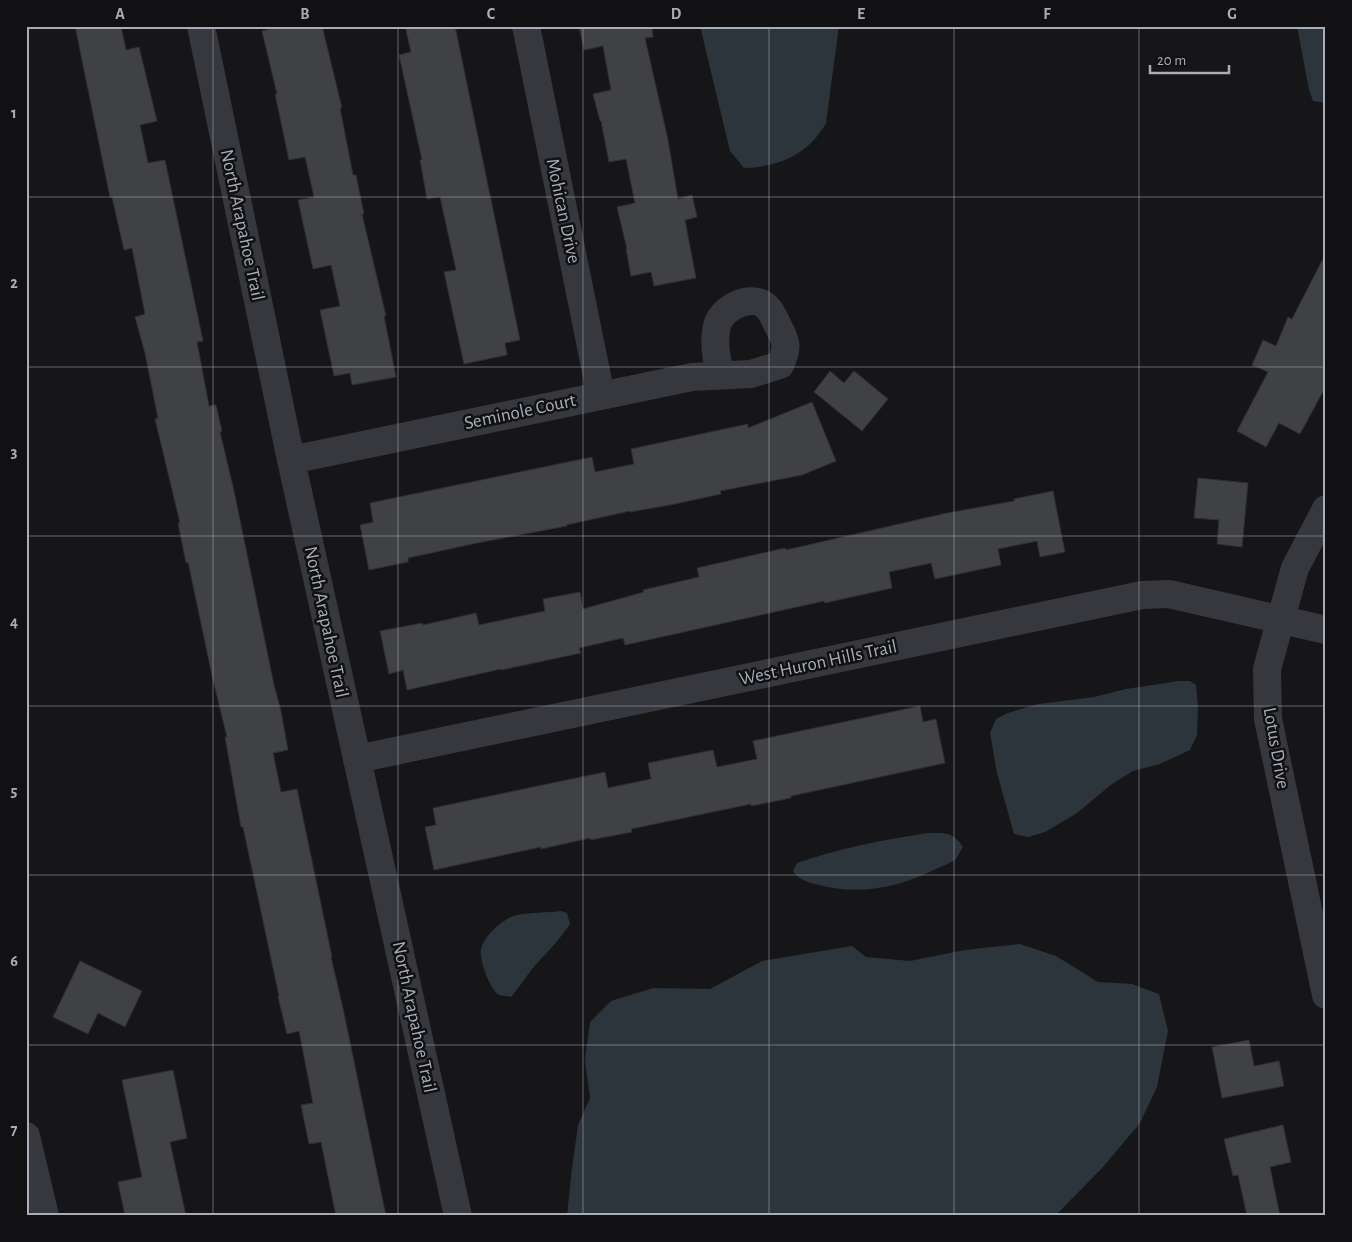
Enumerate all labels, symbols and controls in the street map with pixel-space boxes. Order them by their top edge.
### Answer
text: A [115,6,125,22]
text: B [300,6,310,22]
text: C [487,6,496,22]
text: D [671,6,682,22]
text: E [857,6,865,22]
text: F [1043,6,1051,22]
text: G [1227,6,1237,22]
scale bar [1150,42,1228,74]
text: 20 m [1157,53,1186,68]
text: 1 [11,105,17,121]
street label: North Arapahoe Trail [217,148,267,302]
street label: Mohican Drive [543,157,583,265]
text: 2 [10,275,18,291]
street label: Seminole Court [463,391,577,433]
text: 3 [11,444,18,460]
street label: North Arapahoe Trail [301,545,351,699]
text: 4 [10,614,18,630]
street label: West Huron Hills Trail [737,637,899,689]
street label: Lotus Drive [1259,706,1293,790]
text: 5 [11,783,18,799]
street label: North Arapahoe Trail [389,940,439,1094]
text: 6 [10,953,18,969]
text: 7 [11,1122,18,1138]

